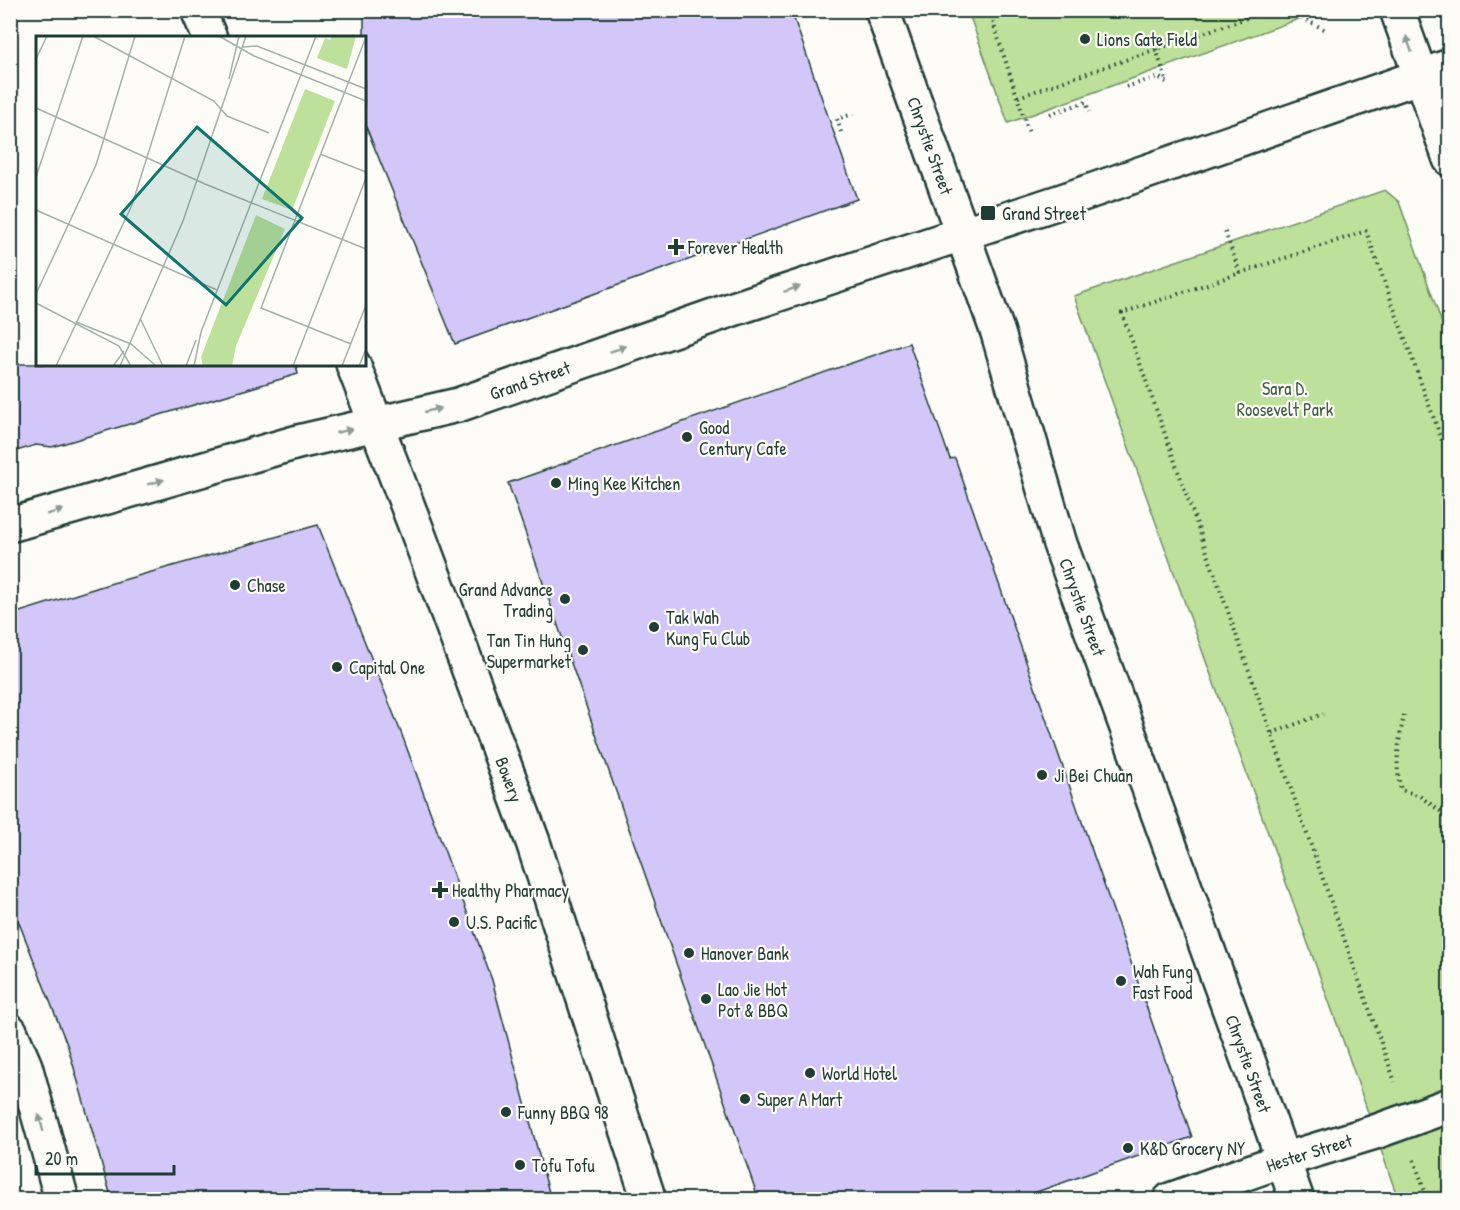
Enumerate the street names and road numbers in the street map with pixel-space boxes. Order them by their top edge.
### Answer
street label: Chrystie Street [902,93,960,199]
street label: Grand Street [486,354,574,406]
street label: Chrystie Street [1054,554,1112,660]
street label: Bowery [490,753,530,806]
street label: Chrystie Street [1220,1011,1278,1117]
street label: Hester Street [1262,1127,1356,1178]

